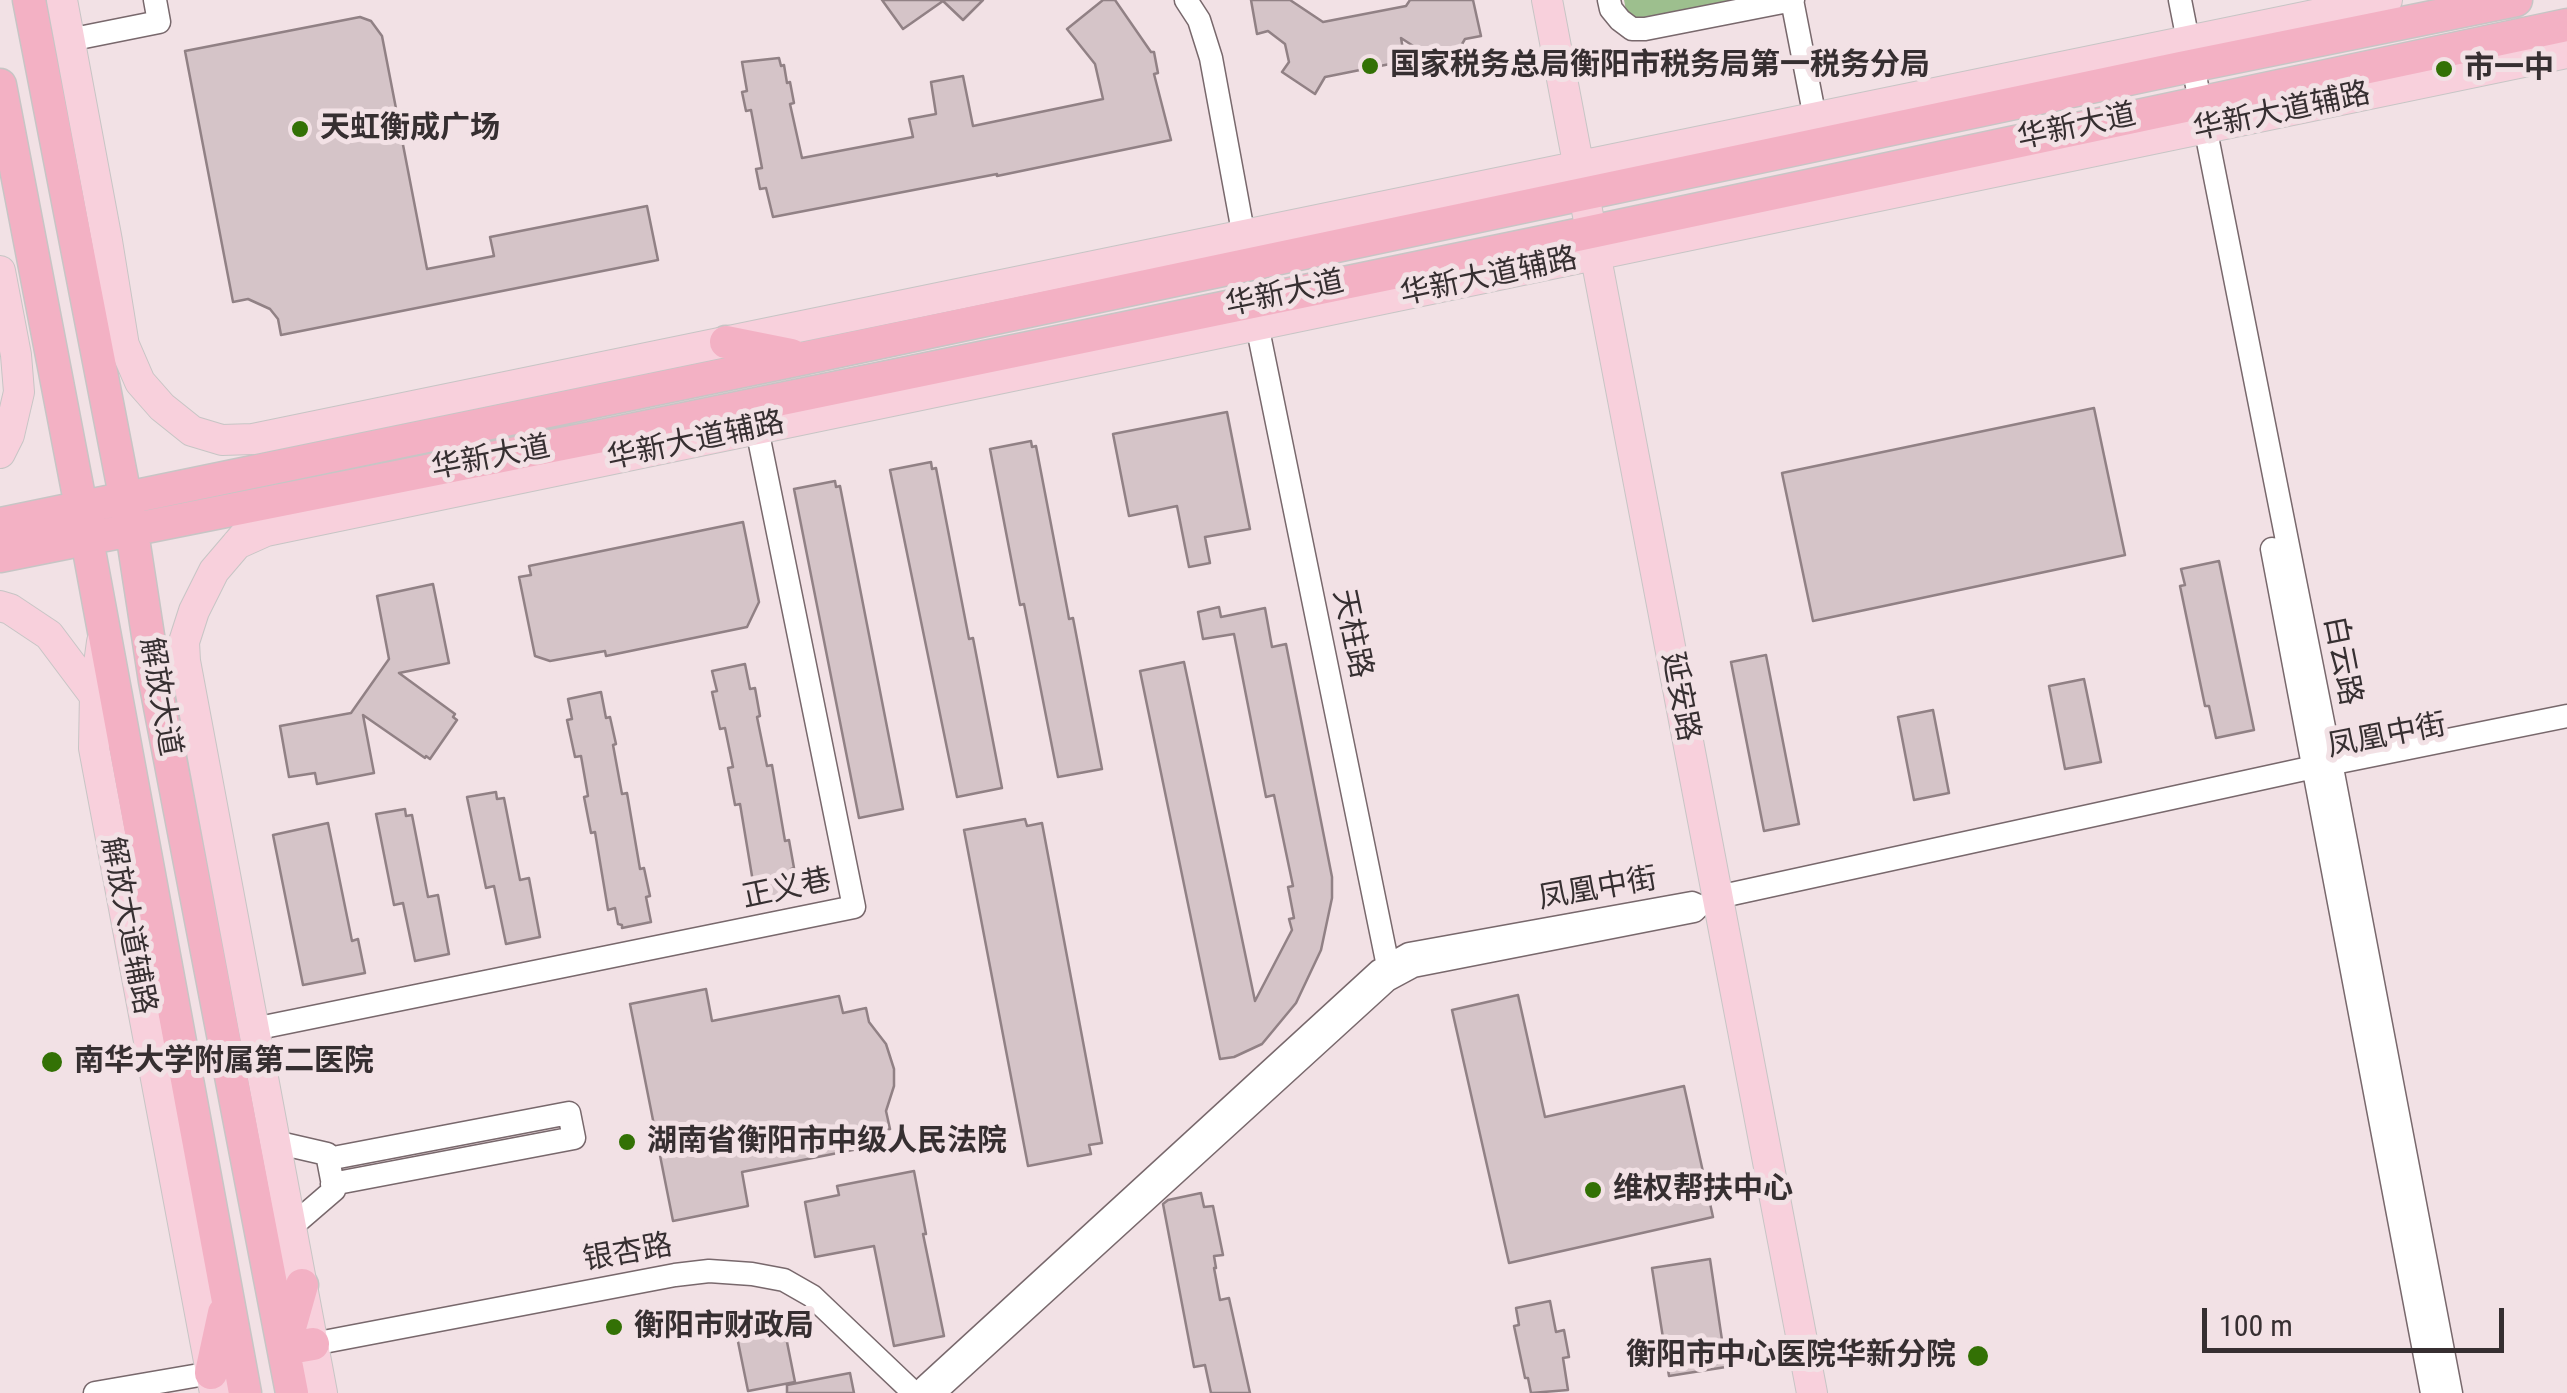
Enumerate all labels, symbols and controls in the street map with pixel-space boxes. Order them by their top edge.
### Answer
place label: 国家税务总局衡阳市税务局第一税务分局 [1390,48,1930,84]
place label: 市一中 [2464,51,2554,87]
marker: 国家税务总局衡阳市税务局第一税务分局 [1359,55,1381,77]
marker: 市一中 [2433,58,2455,80]
street label: 华新大道辅路 [2190,77,2374,149]
street label: 华新大道 [2015,98,2139,158]
place label: 天虹衡成广场 [320,111,500,147]
marker: 天虹衡成广场 [289,118,311,140]
street label: 华新大道辅路 [1397,242,1581,314]
street label: 华新大道 [1223,265,1347,325]
street label: 华新大道辅路 [604,406,788,478]
street label: 华新大道 [429,430,553,488]
street label: 天柱路 [1324,586,1378,682]
street label: 白云路 [2315,613,2367,709]
street label: 解放大道 [131,635,187,759]
street label: 延安路 [1653,649,1705,745]
street label: 凤凰中街 [2325,708,2449,766]
street label: 解放大道辅路 [92,834,162,1018]
street label: 凤凰中街 [1536,862,1660,918]
street label: 正义巷 [739,863,835,917]
place label: 南华大学附属第二医院 [74,1044,374,1080]
marker: 南华大学附属第二医院 [39,1049,65,1075]
place label: 湖南省衡阳市中级人民法院 [647,1124,1007,1160]
marker: 湖南省衡阳市中级人民法院 [616,1131,638,1153]
place label: 维权帮扶中心 [1613,1172,1793,1208]
marker: 维权帮扶中心 [1582,1179,1604,1201]
street label: 银杏路 [581,1228,675,1280]
scale bar [2207,1288,2510,1350]
text: 100 m [2219,1308,2293,1343]
place label: 衡阳市财政局 [634,1309,814,1345]
marker: 衡阳市财政局 [603,1316,625,1338]
place label: 衡阳市中心医院华新分院 [1626,1338,1956,1374]
marker: 衡阳市中心医院华新分院 [1965,1343,1991,1369]

